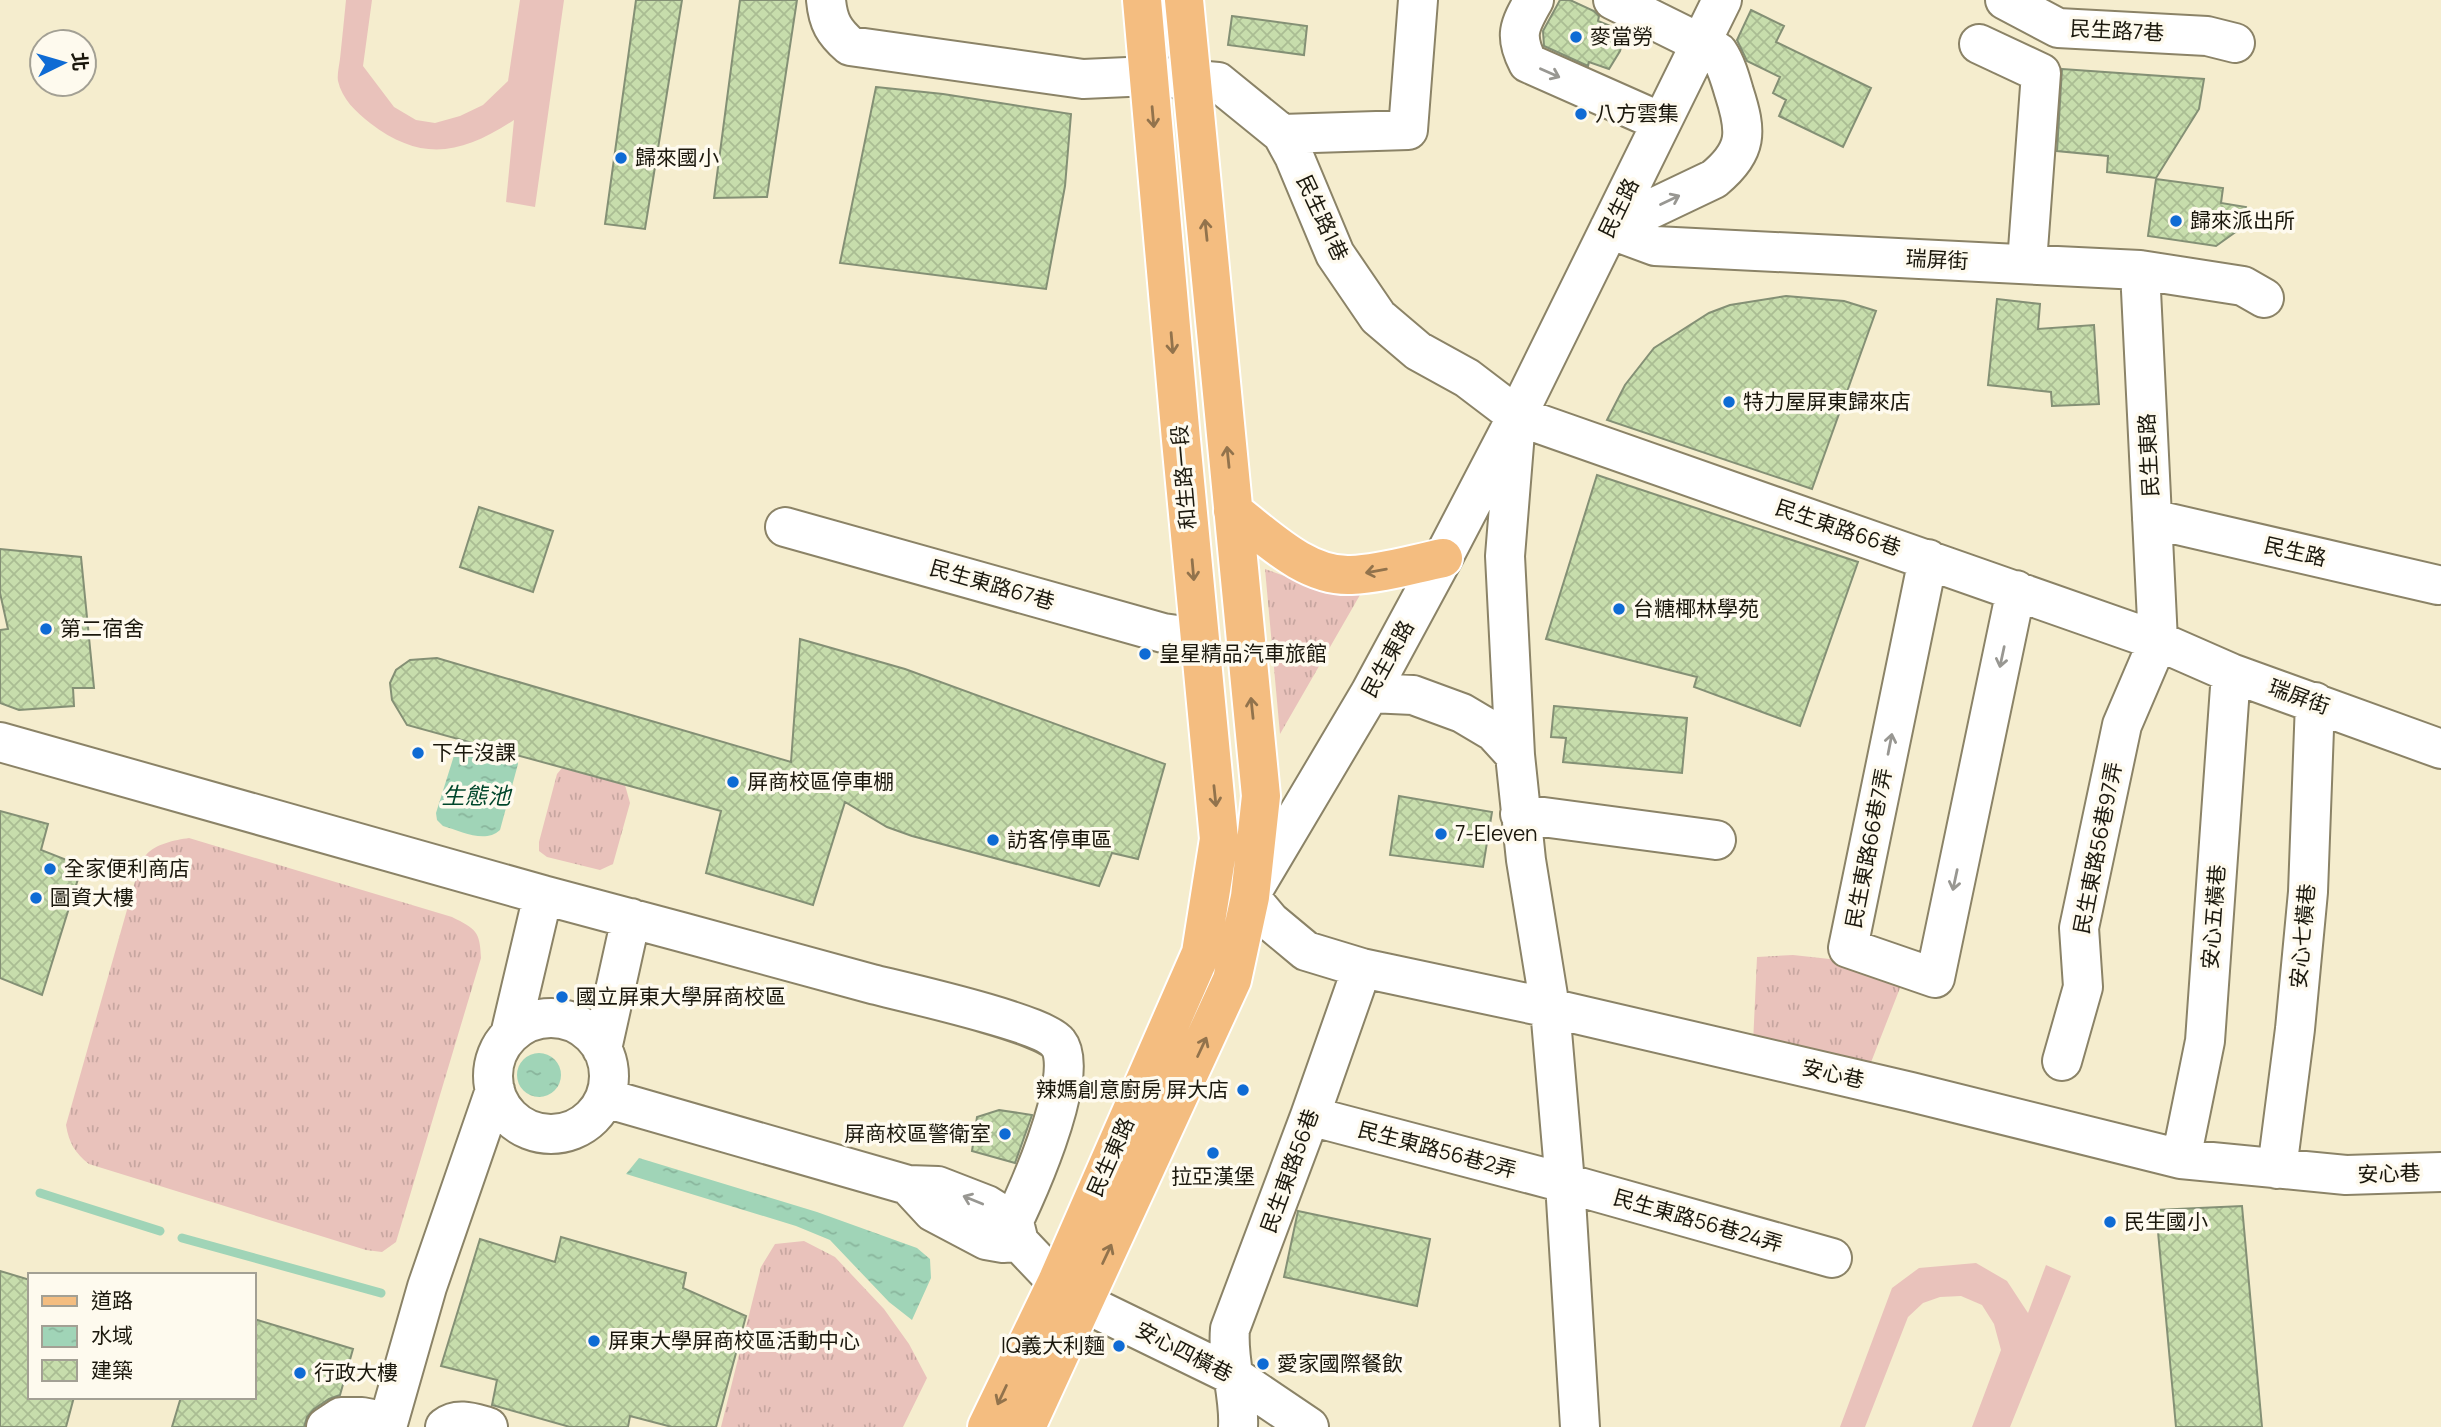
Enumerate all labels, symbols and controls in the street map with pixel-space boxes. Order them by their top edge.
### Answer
street label: 民生路7巷 [2069,14,2165,46]
place label: 麥當勞 [1590,22,1653,50]
north arrow [28,28,98,98]
marker: 麥當勞 [1568,29,1584,45]
text: 北 [66,51,94,72]
one-way arrow [1539,67,1560,80]
place label: 八方雲集 [1595,99,1679,127]
one-way arrow [1147,105,1160,128]
marker: 八方雲集 [1573,106,1589,122]
place label: 歸來國小 [635,143,719,171]
marker: 歸來國小 [613,150,629,166]
street label: 民生路1巷 [1291,170,1355,265]
street label: 民生路 [1592,173,1644,242]
one-way arrow [1659,193,1680,206]
place label: 歸來派出所 [2190,206,2295,234]
marker: 歸來派出所 [2168,213,2184,229]
one-way arrow [1199,219,1212,242]
street label: 瑞屏街 [1905,243,1969,275]
one-way arrow [1166,332,1179,354]
place label: 特力屋屏東歸來店 [1743,387,1911,415]
marker: 特力屋屏東歸來店 [1721,394,1737,410]
street label: 民生東路 [2132,412,2164,498]
street label: 和生路一段 [1164,424,1202,531]
one-way arrow [1221,446,1234,468]
street label: 民生東路66巷 [1772,492,1905,562]
street label: 民生路 [2261,530,2329,572]
street label: 民生東路67巷 [927,553,1058,615]
one-way arrow [1187,558,1200,581]
one-way arrow [1365,564,1388,578]
place label: 台糖椰林學苑 [1633,594,1759,622]
marker: 台糖椰林學苑 [1611,601,1627,617]
place label: 第二宿舍 [60,614,144,642]
street label: 民生東路 [1355,615,1420,702]
marker: 第二宿舍 [38,621,54,637]
place label: 皇星精品汽車旅館 [1159,639,1327,667]
one-way arrow [1994,645,2008,668]
marker: 皇星精品汽車旅館 [1137,646,1153,662]
street label: 瑞屏街 [2265,672,2334,720]
one-way arrow [1246,697,1259,719]
one-way arrow [1883,733,1897,756]
place label: 下午沒課 [432,738,516,766]
marker: 下午沒課 [410,745,426,761]
street label: 民生東路56巷97弄 [2067,760,2127,936]
street label: 民生東路66巷7弄 [1839,765,1897,930]
place label: 屏商校區停車棚 [747,767,894,795]
marker: 屏商校區停車棚 [725,774,741,790]
water label: 生態池 [442,779,513,811]
one-way arrow [1209,785,1222,807]
place label: 7-Eleven [1455,819,1538,847]
place label: 訪客停車區 [1007,825,1112,853]
marker: 7-Eleven [1433,826,1449,842]
marker: 訪客停車區 [985,832,1001,848]
place label: 全家便利商店 [64,854,190,882]
marker: 全家便利商店 [42,861,58,877]
street label: 安心五橫巷 [2195,864,2231,970]
one-way arrow [1948,868,1962,891]
street label: 安心七橫巷 [2283,882,2321,989]
place label: 圖資大樓 [50,883,134,911]
marker: 圖資大樓 [28,890,44,906]
place label: 國立屏東大學屏商校區 [576,982,786,1010]
marker: 國立屏東大學屏商校區 [554,989,570,1005]
one-way arrow [1195,1037,1209,1058]
street label: 安心巷 [1799,1052,1867,1094]
place label: 辣媽創意廚房 屏大店 [1036,1075,1229,1103]
marker: 辣媽創意廚房 屏大店 [1235,1082,1251,1098]
street label: 民生東路56巷 [1254,1105,1324,1237]
street label: 民生東路 [1080,1113,1140,1201]
street label: 民生東路56巷2弄 [1355,1114,1520,1184]
place label: 屏商校區警衛室 [844,1119,991,1147]
marker: 屏商校區警衛室 [997,1126,1013,1142]
marker: 拉亞漢堡 [1205,1145,1221,1161]
street label: 安心巷 [2357,1158,2421,1188]
place label: 拉亞漢堡 [1171,1162,1255,1190]
street label: 民生東路56巷24弄 [1610,1182,1786,1258]
one-way arrow [963,1192,984,1205]
place label: 民生國小 [2124,1207,2208,1235]
marker: 民生國小 [2102,1214,2118,1230]
one-way arrow [1101,1244,1114,1265]
legend [28,1273,256,1399]
text: 道路 [91,1286,133,1314]
street label: 安心四橫巷 [1131,1315,1238,1387]
text: 水域 [91,1321,133,1349]
place label: 屏東大學屏商校區活動中心 [608,1326,860,1354]
place label: IQ義大利麵 [1001,1331,1105,1359]
marker: 屏東大學屏商校區活動中心 [586,1333,602,1349]
marker: IQ義大利麵 [1111,1338,1127,1354]
place label: 愛家國際餐飲 [1277,1349,1403,1377]
text: 建築 [91,1356,133,1384]
marker: 愛家國際餐飲 [1255,1356,1271,1372]
place label: 行政大樓 [314,1358,398,1386]
marker: 行政大樓 [292,1365,308,1381]
one-way arrow [995,1384,1008,1405]

